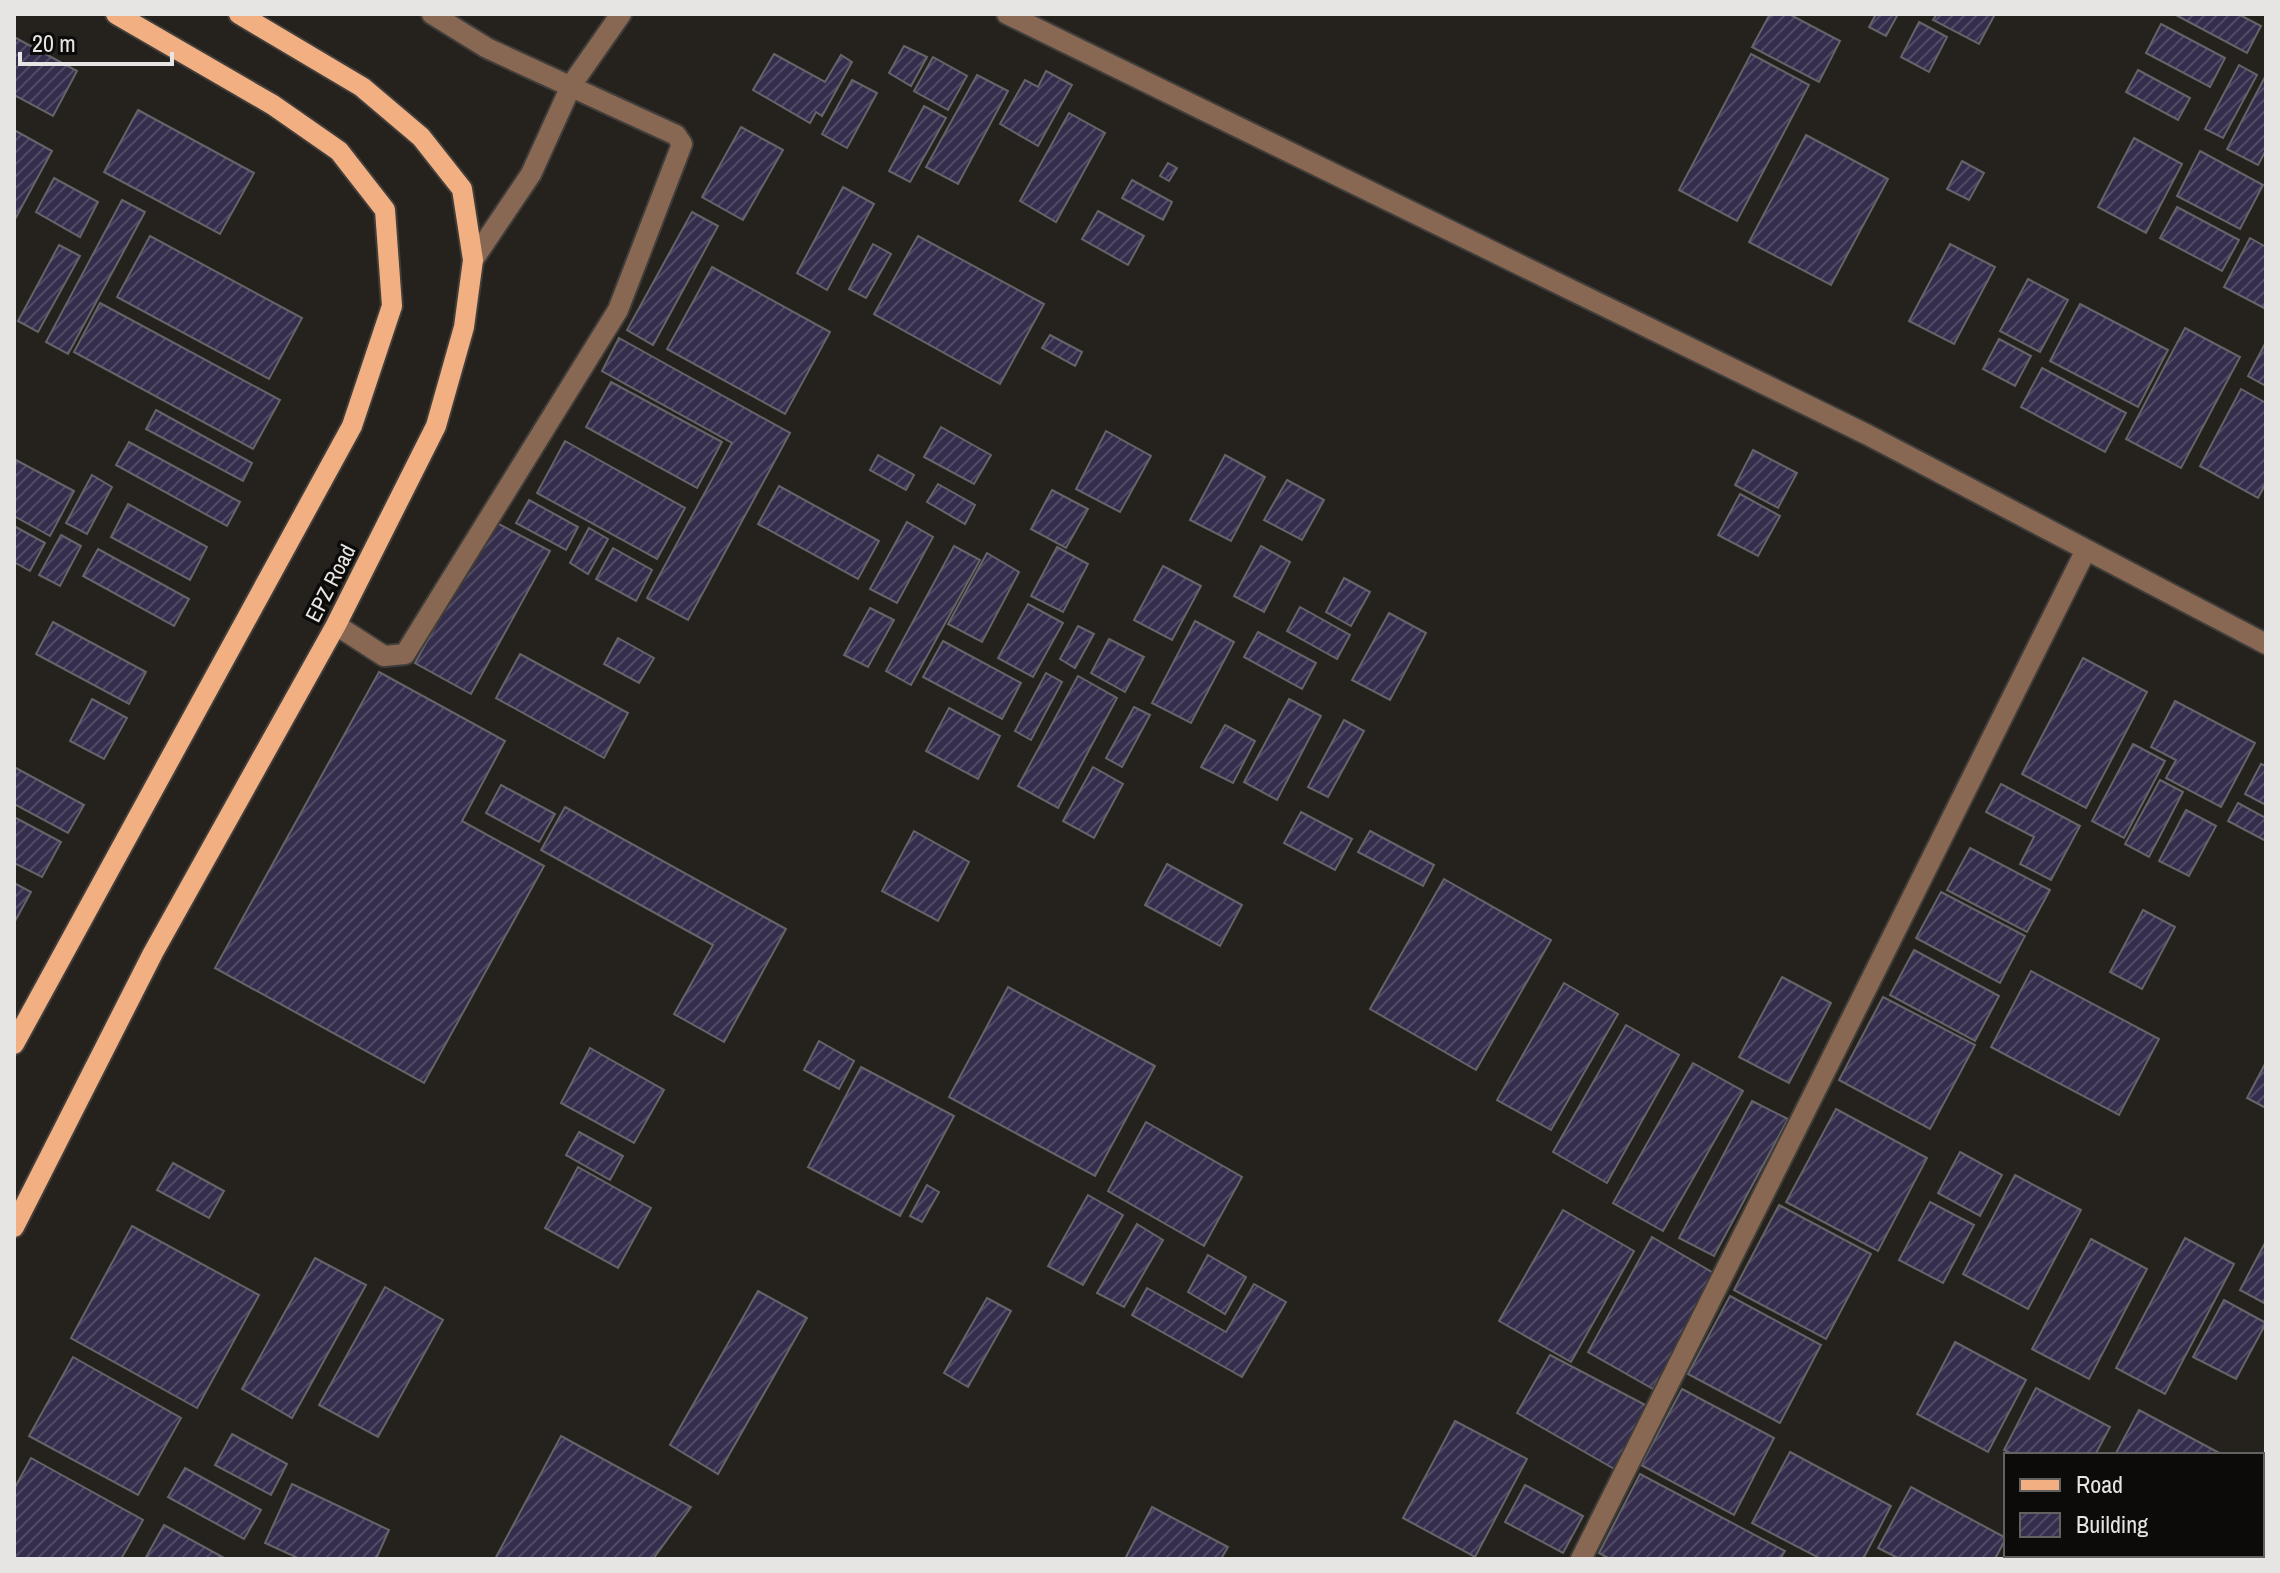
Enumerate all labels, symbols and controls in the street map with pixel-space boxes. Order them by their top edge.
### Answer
scale bar [20,16,172,66]
text: 20 m [32,27,76,59]
street label: EPZ Road [298,539,362,627]
legend [2004,1453,2264,1557]
text: Road [2076,1468,2123,1500]
text: Building [2076,1508,2148,1540]

